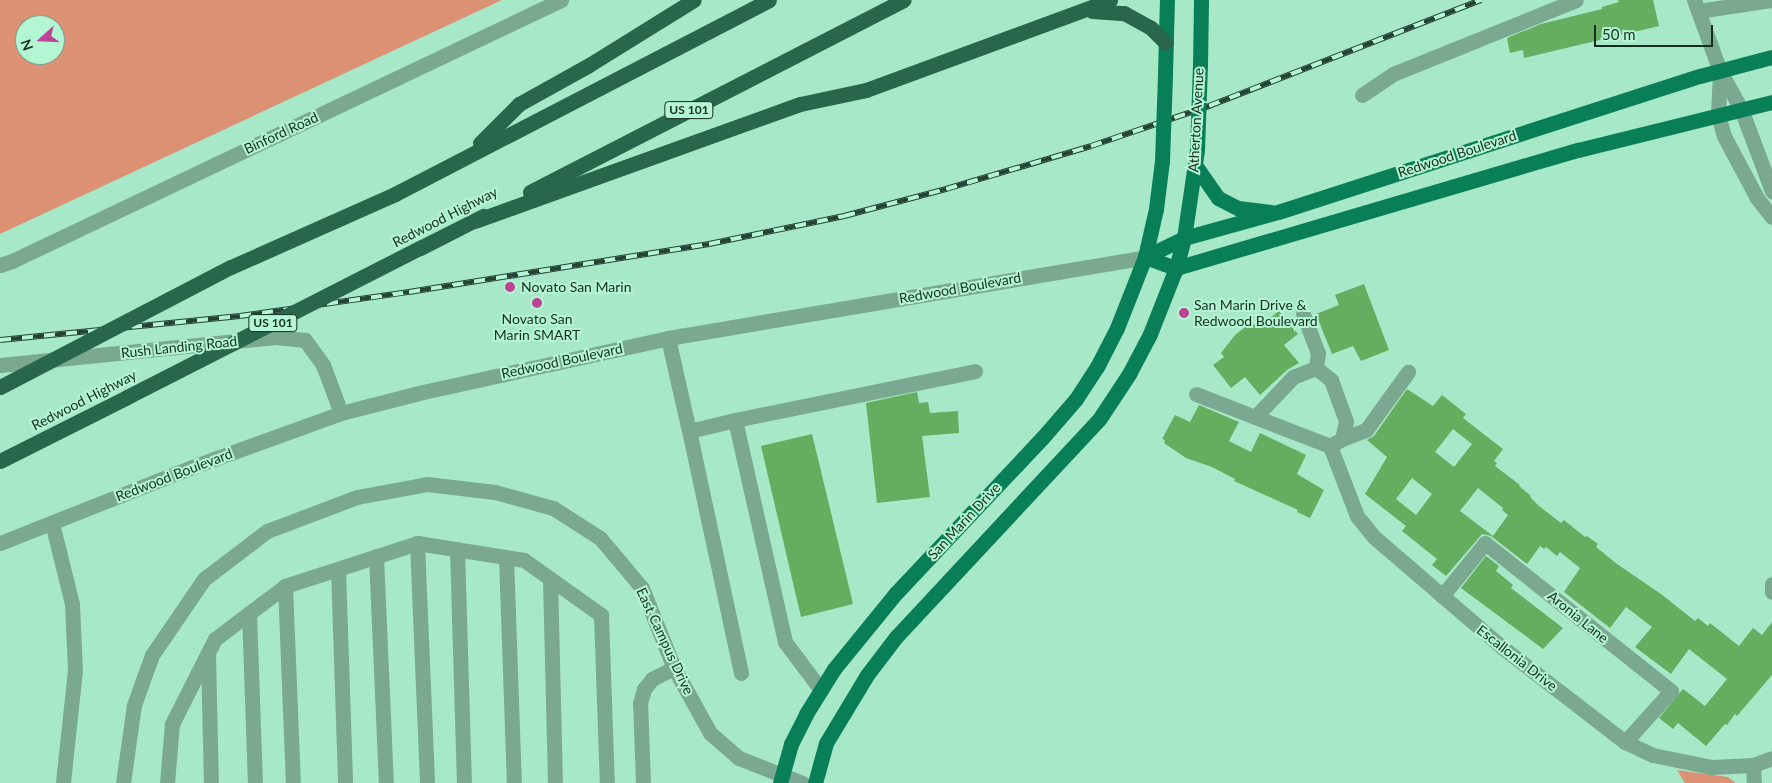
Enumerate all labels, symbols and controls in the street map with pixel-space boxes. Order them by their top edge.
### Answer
north arrow [15,15,65,65]
scale bar [1597,15,1716,47]
text: 50 m [1602,25,1636,43]
text: N [17,37,36,53]
street label: Atherton Avenue [1185,67,1207,173]
road number: US 101 [664,100,714,120]
street label: Binford Road [241,109,321,157]
street label: Redwood Boulevard [1396,127,1518,181]
street label: Redwood Highway [390,183,500,251]
street label: Redwood Boulevard [898,269,1022,307]
place label: Novato San Marin [521,279,632,295]
marker: Novato San Marin [503,280,517,294]
marker: Novato San Marin SMART [531,297,543,309]
place label: San Marin Drive & Redwood Boulevard [1194,297,1318,330]
marker: San Marin Drive & Redwood Boulevard [1178,307,1190,319]
place label: Novato San Marin SMART [494,311,580,344]
road number: US 101 [248,314,298,332]
street label: Rush Landing Road [120,333,238,361]
street label: Redwood Boulevard [500,340,624,382]
street label: Redwood Highway [29,366,139,434]
street label: Redwood Boulevard [113,445,235,505]
street label: San Marin Drive [924,479,1004,563]
street label: East Campus Drive [633,585,697,697]
street label: Aronia Lane [1544,587,1612,647]
street label: Escallonia Drive [1473,621,1561,695]

